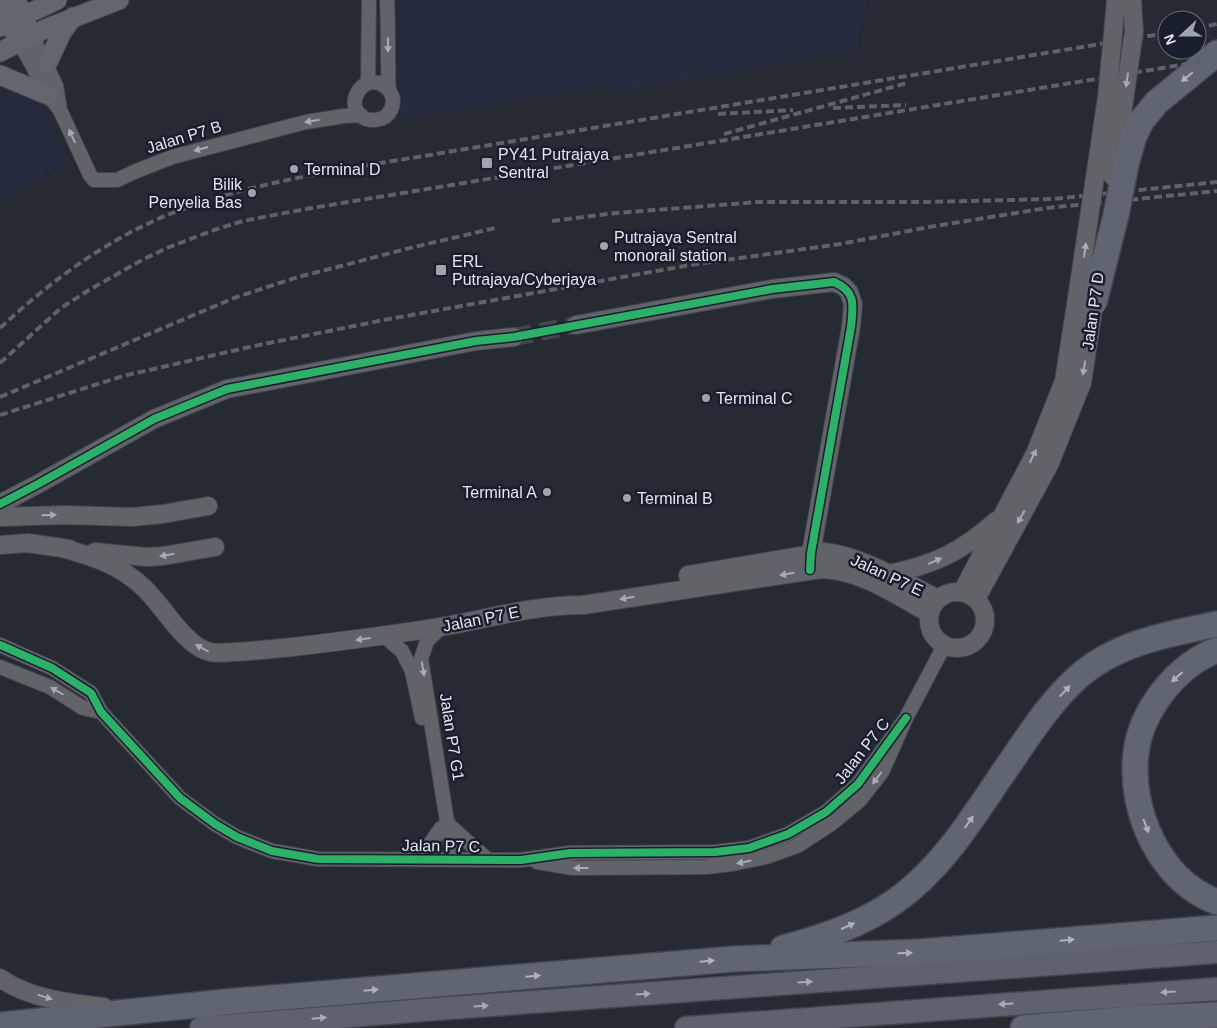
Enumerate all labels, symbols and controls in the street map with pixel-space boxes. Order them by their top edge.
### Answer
north arrow [1157,10,1207,60]
text: N [1161,32,1179,47]
one-way arrow [384,37,392,53]
one-way arrow [1123,72,1131,88]
one-way arrow [1181,72,1194,83]
one-way arrow [304,117,320,125]
street label: Jalan P7 B [145,118,223,156]
one-way arrow [67,129,75,143]
one-way arrow [193,146,208,154]
place label: PY41 Putrajaya Sentral [498,146,609,181]
marker: PY41 Putrajaya Sentral [480,156,494,170]
place label: Terminal D [304,161,380,178]
marker: Terminal D [288,163,300,175]
place label: Bilik Penyelia Bas [149,176,243,211]
marker: Bilik Penyelia Bas [246,187,258,199]
place label: Putrajaya Sentral monorail station [614,229,737,264]
marker: Putrajaya Sentral monorail station [598,240,610,252]
one-way arrow [1081,241,1089,257]
place label: ERL Putrajaya/Cyberjaya [452,253,596,288]
marker: ERL Putrajaya/Cyberjaya [434,263,448,277]
street label: Jalan P7 D [1079,271,1107,351]
one-way arrow [1080,361,1088,377]
place label: Terminal C [716,390,792,407]
marker: Terminal C [700,392,712,404]
one-way arrow [1030,449,1038,463]
place label: Terminal A [462,484,537,501]
marker: Terminal A [541,486,553,498]
place label: Terminal B [637,490,713,507]
marker: Terminal B [621,492,633,504]
one-way arrow [1017,510,1025,524]
one-way arrow [41,511,57,519]
one-way arrow [159,551,175,559]
street label: Jalan P7 E [848,551,926,599]
one-way arrow [928,557,942,565]
one-way arrow [779,570,795,578]
one-way arrow [618,595,634,603]
street label: Jalan P7 E [441,603,521,635]
one-way arrow [354,635,370,643]
one-way arrow [195,644,210,652]
one-way arrow [419,662,427,678]
one-way arrow [1172,671,1184,683]
one-way arrow [1059,685,1071,697]
one-way arrow [50,687,64,696]
street label: Jalan P7 G1 [437,692,467,782]
street label: Jalan P7 C [831,715,893,787]
one-way arrow [872,771,883,784]
one-way arrow [964,815,974,829]
one-way arrow [1142,819,1150,834]
street label: Jalan P7 C [402,837,480,855]
one-way arrow [736,858,751,866]
one-way arrow [573,864,589,872]
one-way arrow [841,922,855,930]
one-way arrow [1060,936,1076,944]
one-way arrow [898,949,914,957]
one-way arrow [699,957,715,965]
one-way arrow [525,972,541,980]
one-way arrow [798,978,814,986]
one-way arrow [364,986,380,994]
one-way arrow [1160,989,1176,997]
one-way arrow [636,990,652,998]
one-way arrow [37,994,52,1002]
one-way arrow [998,1000,1014,1008]
one-way arrow [473,1001,489,1009]
one-way arrow [311,1014,327,1022]

